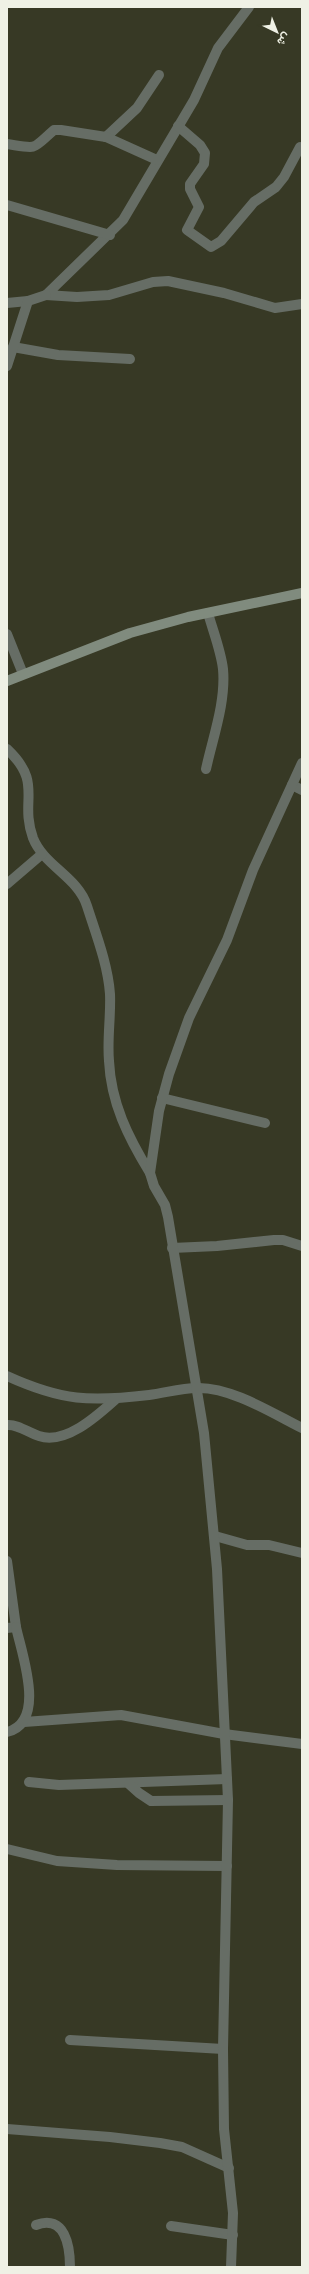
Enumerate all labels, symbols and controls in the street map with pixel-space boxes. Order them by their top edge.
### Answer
north arrow [257,12,297,52]
text: ش [274,30,293,48]

